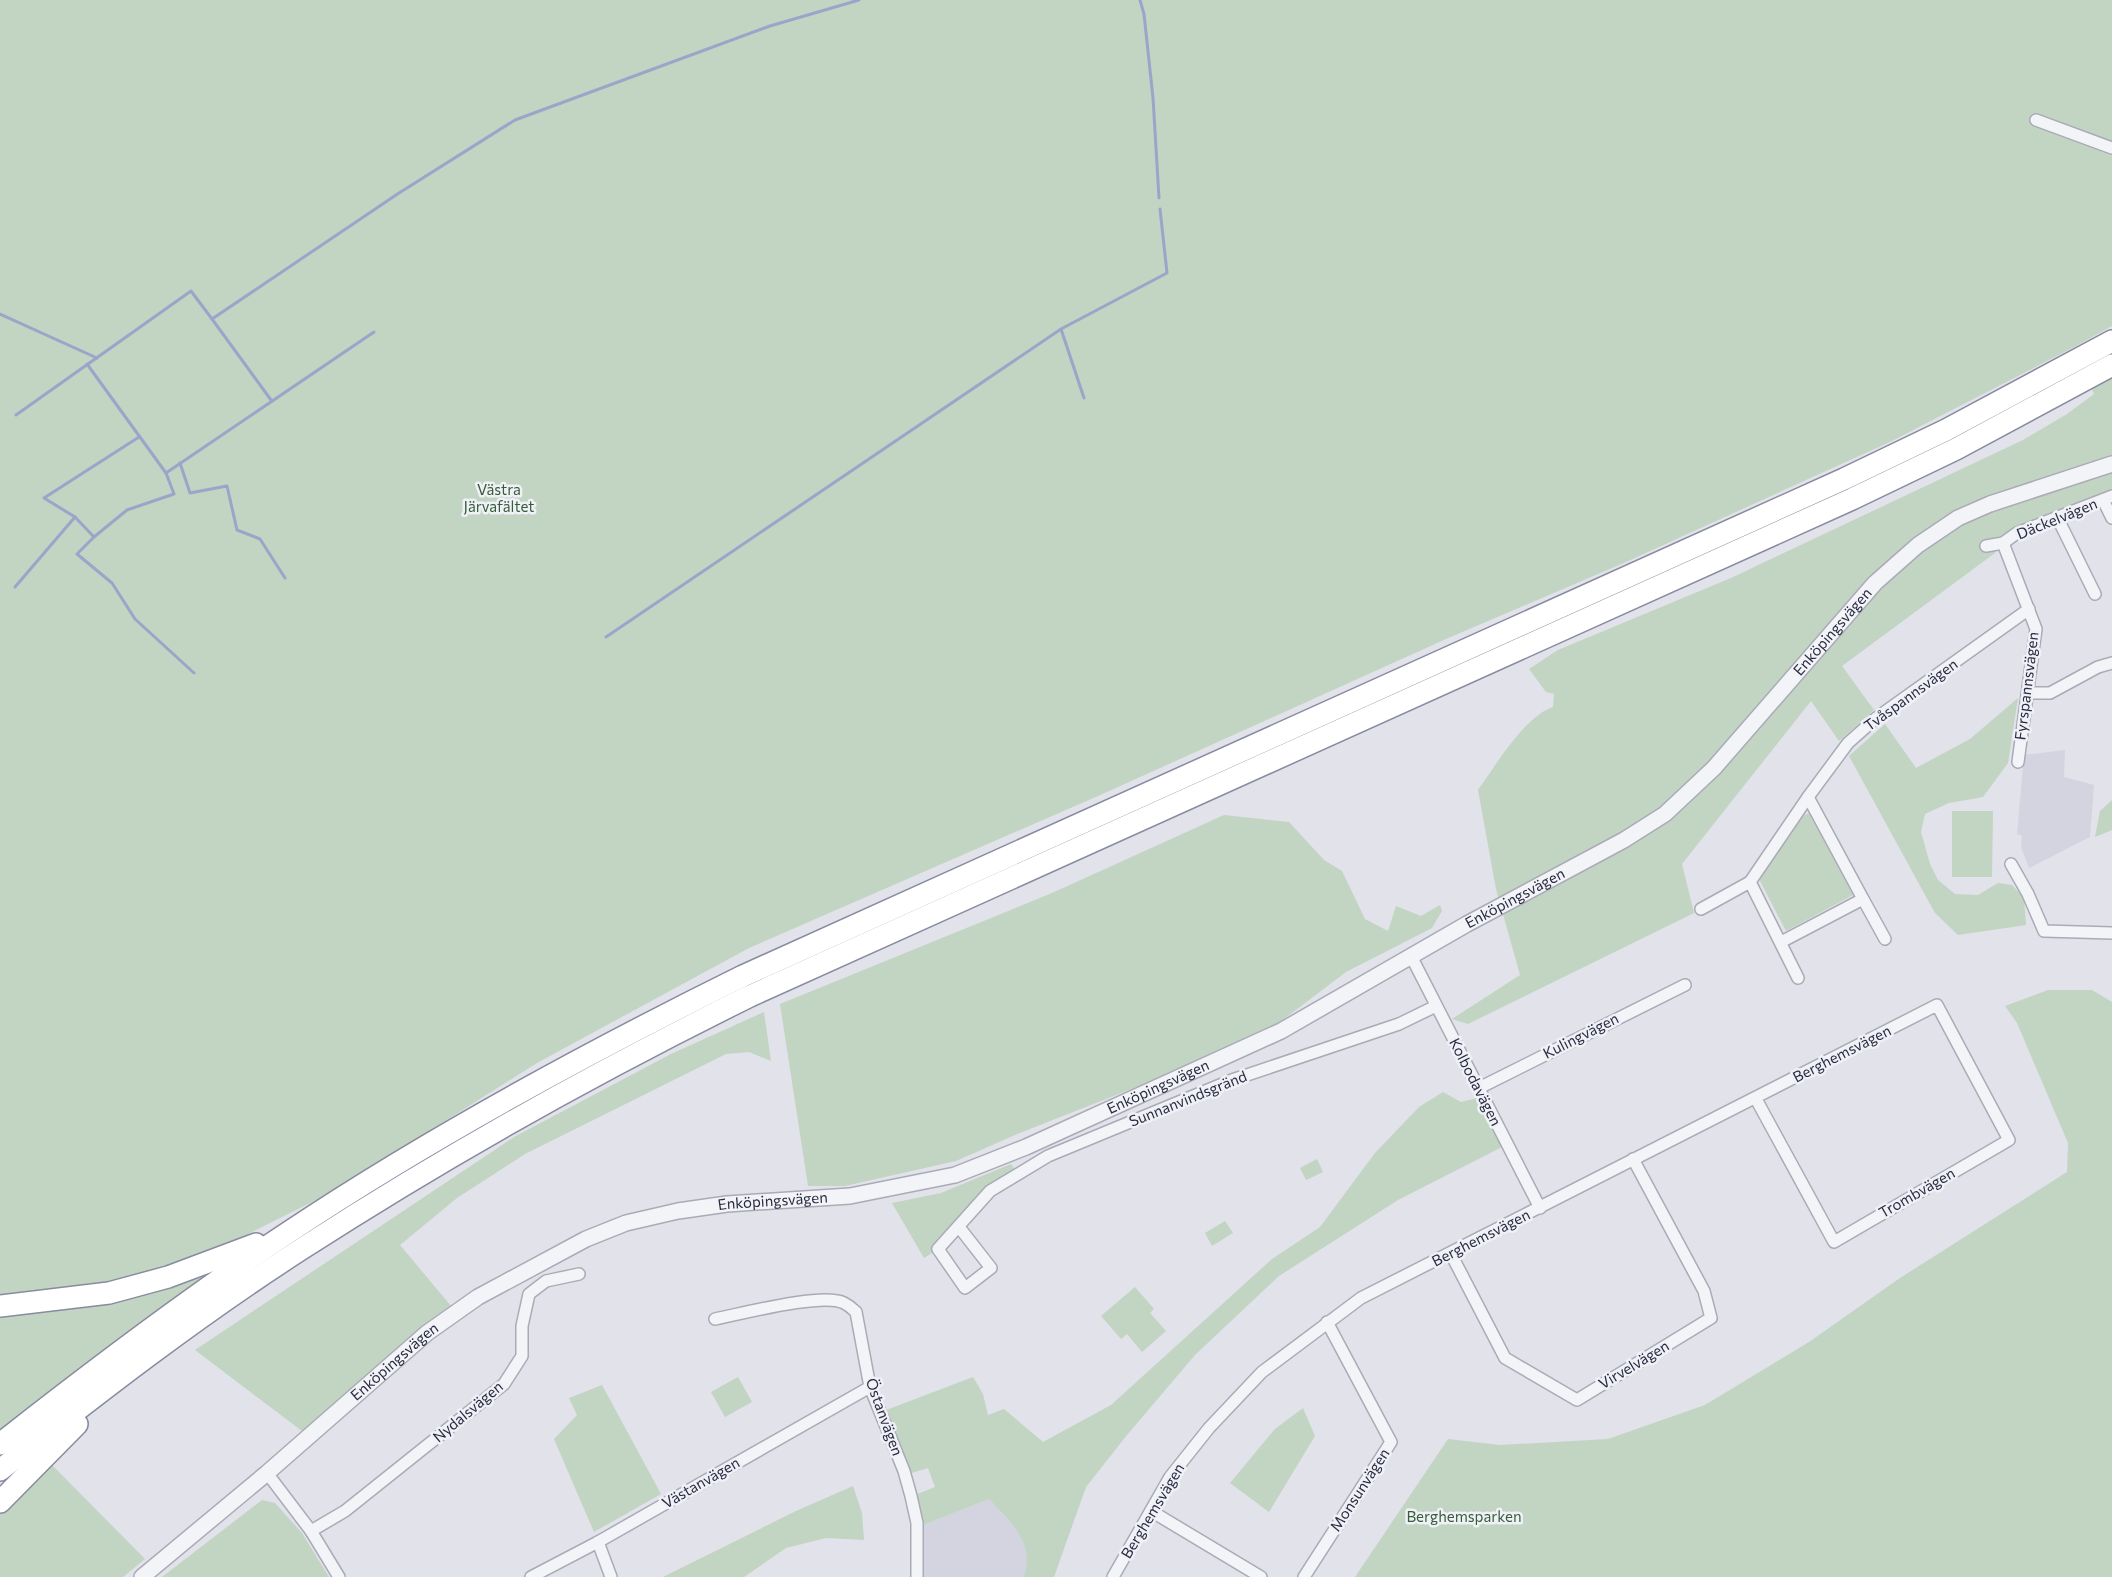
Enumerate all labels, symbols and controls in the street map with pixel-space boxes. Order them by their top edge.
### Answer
park label: Västra Järvafältet [464,480,534,515]
street label: Däckelvägen [2014,494,2100,542]
street label: Enköpingsvägen [1789,584,1875,679]
street label: Fyrspannsvägen [2010,631,2042,741]
street label: Tvåspannsvägen [1860,654,1961,734]
street label: Enköpingsvägen [1462,863,1567,931]
street label: Kulingvägen [1540,1008,1621,1062]
street label: Berghemsvägen [1789,1021,1894,1086]
street label: Kolbodavägen [1446,1035,1506,1129]
street label: Enköpingsvägen [1104,1055,1212,1117]
street label: Sunnanvindsgränd [1126,1066,1249,1130]
street label: Trombvägen [1875,1163,1958,1221]
street label: Enköpingsvägen [716,1187,828,1213]
street label: Berghemsvägen [1428,1205,1533,1270]
street label: Enköpingsvägen [346,1318,441,1404]
street label: Virvelvägen [1595,1336,1672,1392]
street label: Östanvägen [863,1375,907,1458]
street label: Nydalsvägen [429,1377,506,1446]
street label: Monsunvägen [1326,1445,1393,1534]
street label: Västanvägen [659,1453,742,1512]
street label: Berghemsvägen [1117,1460,1188,1561]
park label: Berghemsparken [1406,1507,1522,1525]

